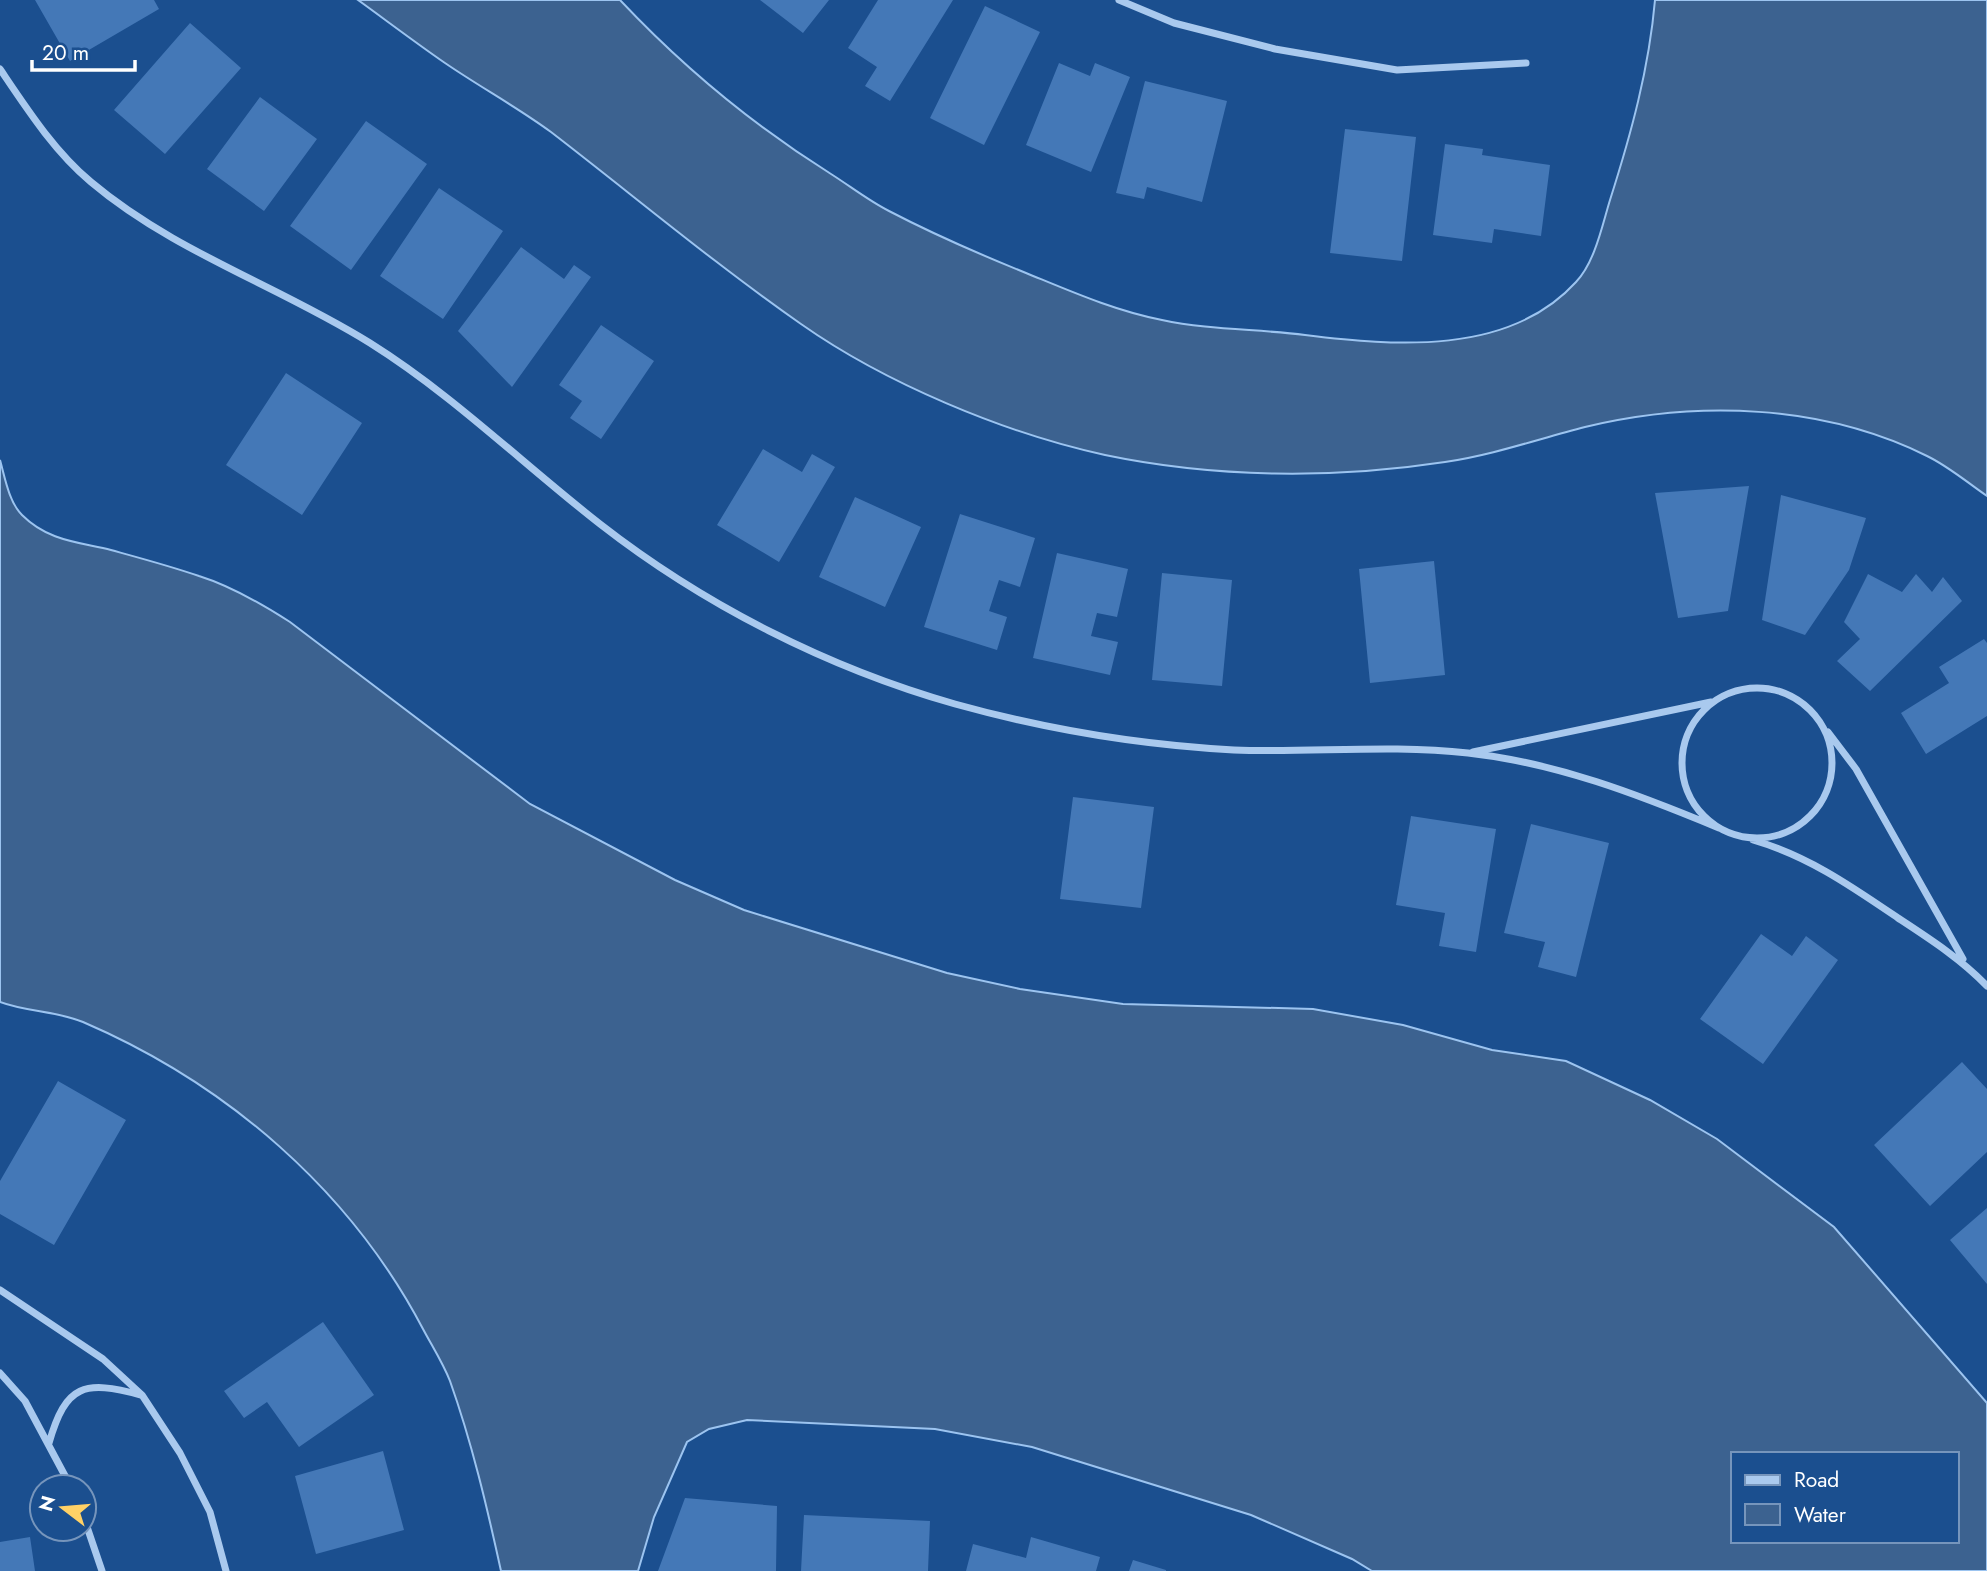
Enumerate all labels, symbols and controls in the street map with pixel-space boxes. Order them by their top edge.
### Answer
scale bar [32,28,135,72]
text: 20 m [42,38,89,68]
legend [1731,1452,1959,1543]
text: Road [1794,1465,1839,1495]
north arrow [28,1473,98,1543]
text: N [32,1492,62,1514]
text: Water [1794,1500,1847,1530]

